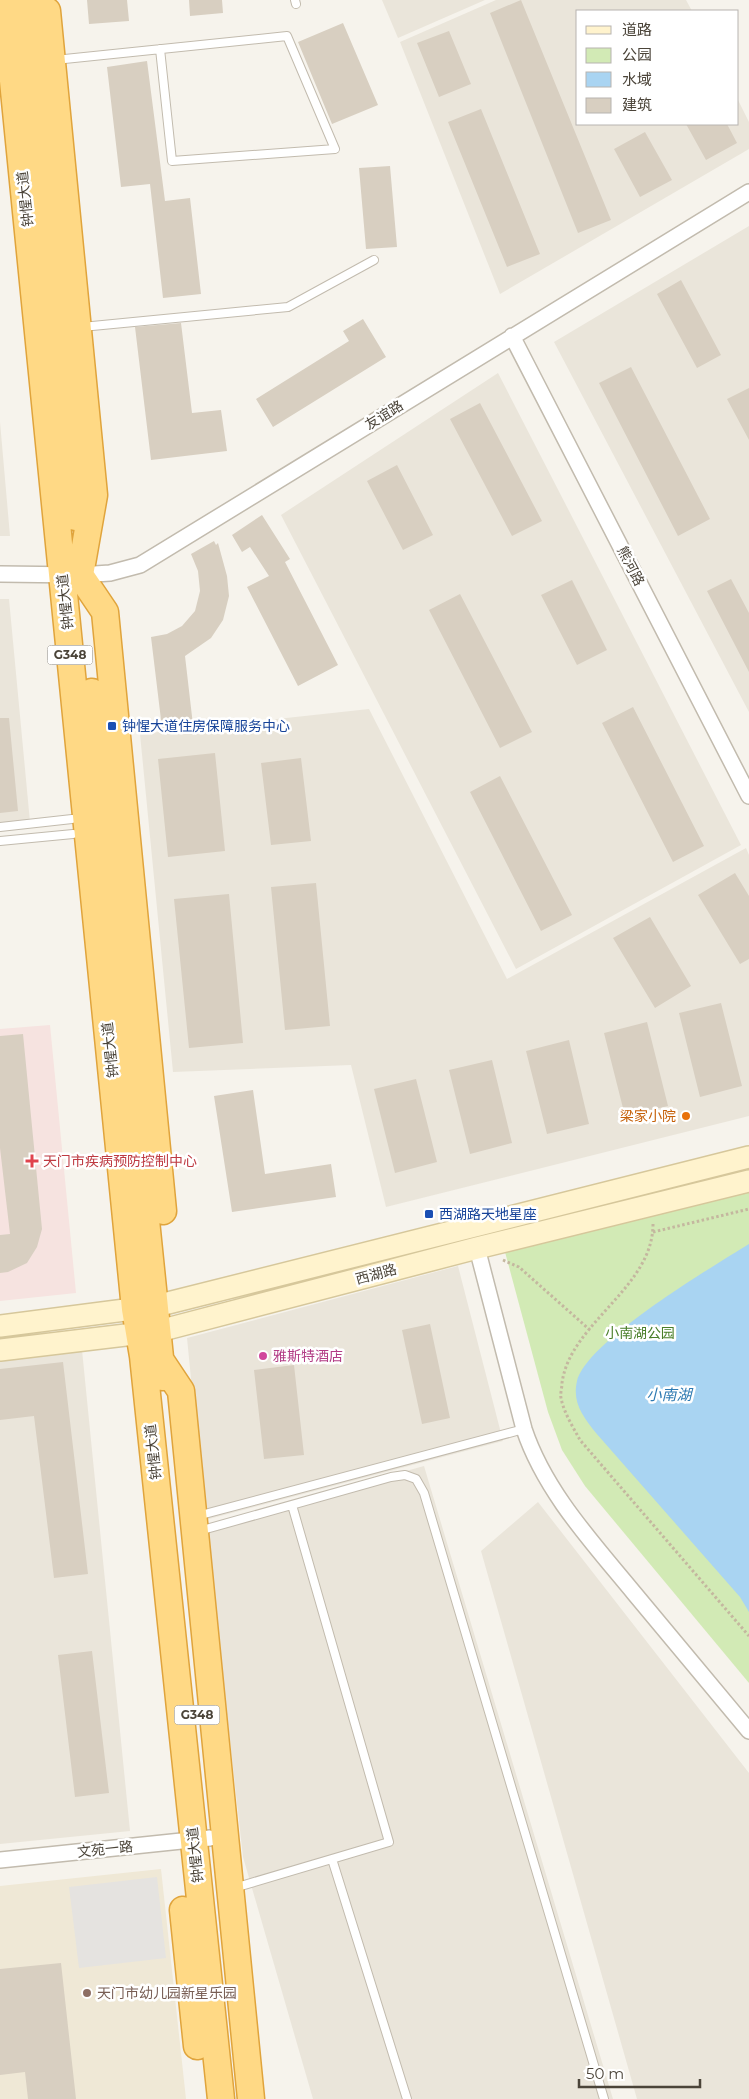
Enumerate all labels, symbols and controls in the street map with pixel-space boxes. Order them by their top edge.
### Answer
legend [576,10,739,125]
text: 道路 [622,20,652,39]
text: 公园 [622,45,652,64]
text: 水域 [622,70,652,89]
text: 建筑 [622,95,652,114]
street label: 钟惺大道 [13,170,37,228]
street label: 友谊路 [361,396,407,434]
street label: 熊河路 [613,543,649,589]
street label: 钟惺大道 [53,573,77,631]
road number: G348 [48,646,92,664]
place label: 钟惺大道住房保障服务中心 [122,717,290,735]
marker: 钟惺大道住房保障服务中心 [106,720,118,732]
street label: 钟惺大道 [98,1021,122,1079]
place label: 梁家小院 [620,1107,676,1125]
marker: 梁家小院 [680,1110,692,1122]
place label: 天门市疾病预防控制中心 [43,1152,197,1170]
marker: 天门市疾病预防控制中心 [25,1154,39,1168]
place label: 西湖路天地星座 [439,1205,537,1223]
marker: 西湖路天地星座 [423,1208,435,1220]
street label: 西湖路 [353,1260,399,1288]
park label: 小南湖公园 [605,1324,675,1342]
place label: 雅斯特酒店 [273,1347,343,1365]
marker: 雅斯特酒店 [257,1350,269,1362]
water label: 小南湖 [646,1385,693,1404]
street label: 钟惺大道 [141,1423,165,1481]
road number: G348 [174,1706,220,1724]
street label: 钟惺大道 [183,1826,207,1884]
street label: 文苑一路 [76,1837,134,1861]
place label: 天门市幼儿园新星乐园 [97,1984,237,2002]
marker: 天门市幼儿园新星乐园 [81,1987,93,1999]
scale bar [579,2056,700,2088]
text: 50 m [586,2064,624,2083]

